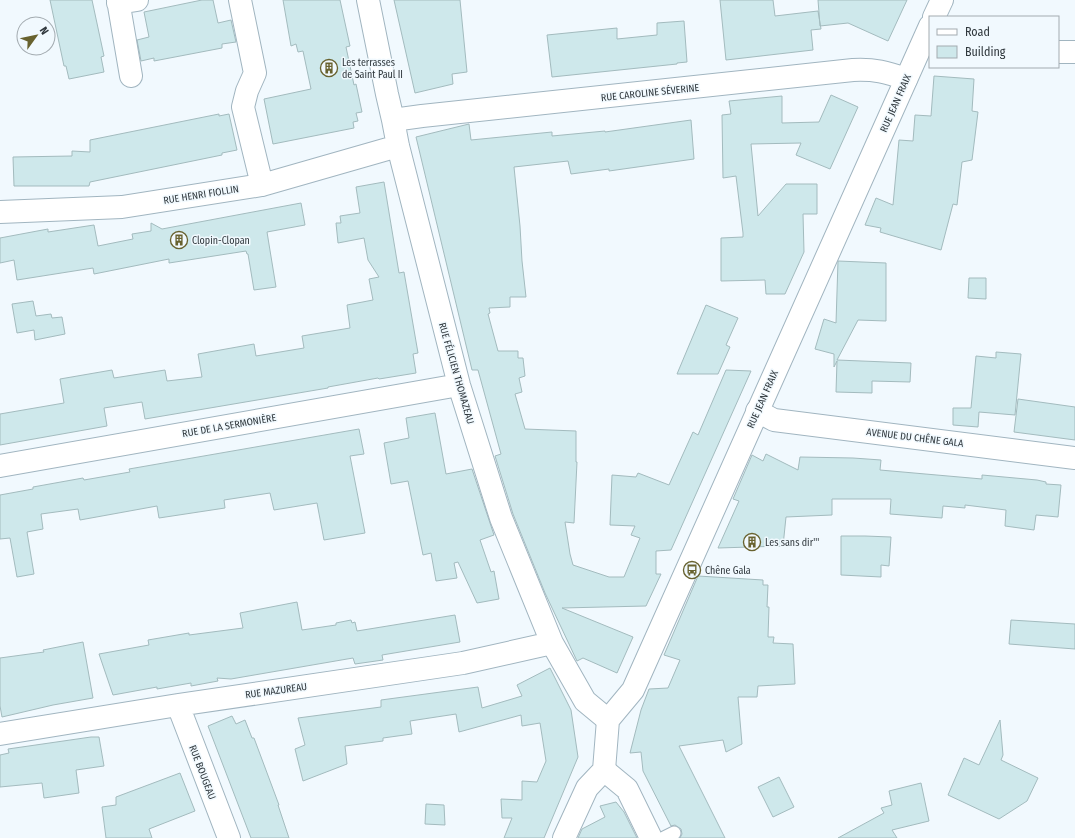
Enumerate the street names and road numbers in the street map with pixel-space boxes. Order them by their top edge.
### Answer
street label: RUE JEAN FRAIX [878,73,914,134]
street label: RUE CAROLINE SÉVERINE [600,80,700,104]
street label: RUE HENRI FIOLLIN [163,183,240,207]
street label: RUE FÉLICIEN THOMAZEAU [436,321,478,425]
street label: RUE JEAN FRAIX [745,369,781,430]
street label: RUE DE LA SERMONIÈRE [181,410,277,440]
street label: AVENUE DU CHÊNE GALA [866,425,965,450]
street label: RUE MAZUREAU [244,681,308,701]
street label: RUE BOUGEAU [186,743,218,801]

